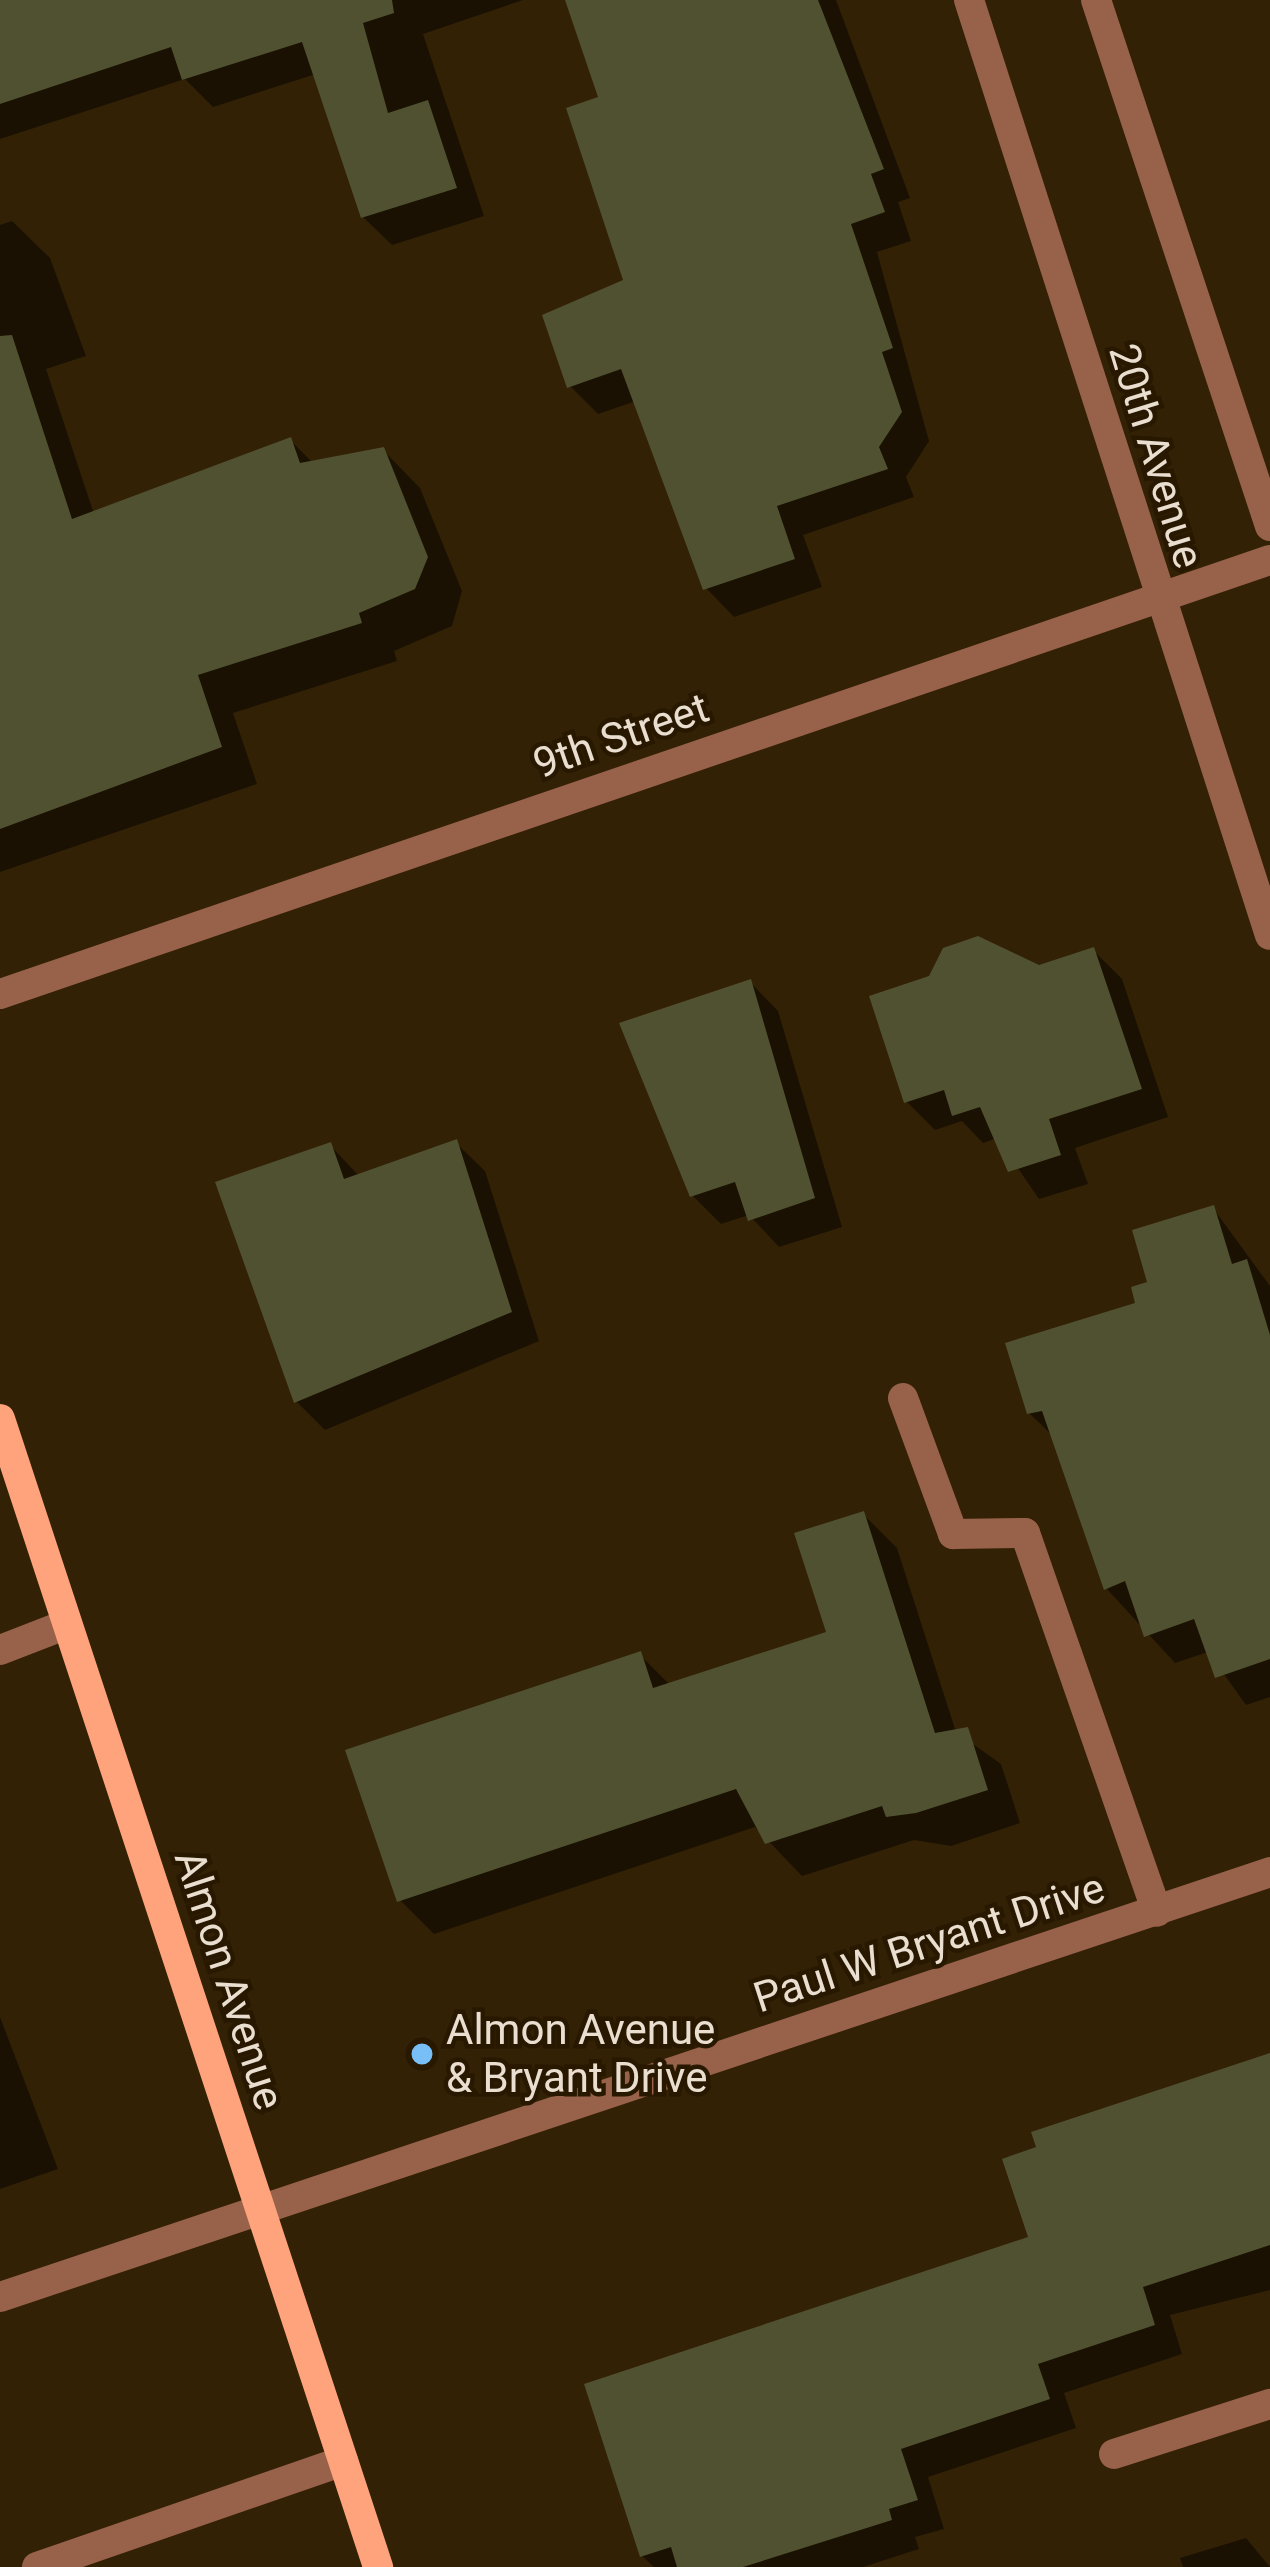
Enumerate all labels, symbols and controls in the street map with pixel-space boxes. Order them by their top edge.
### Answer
street label: 20th Avenue [1098,338,1214,574]
street label: 9th Street [527,683,715,789]
street label: Almon Avenue [163,1844,295,2116]
street label: Paul W Bryant Drive [747,1863,1111,2023]
place label: Almon Avenue & Bryant Drive [446,2005,715,2104]
marker: Almon Avenue & Bryant Drive [409,2041,435,2067]

